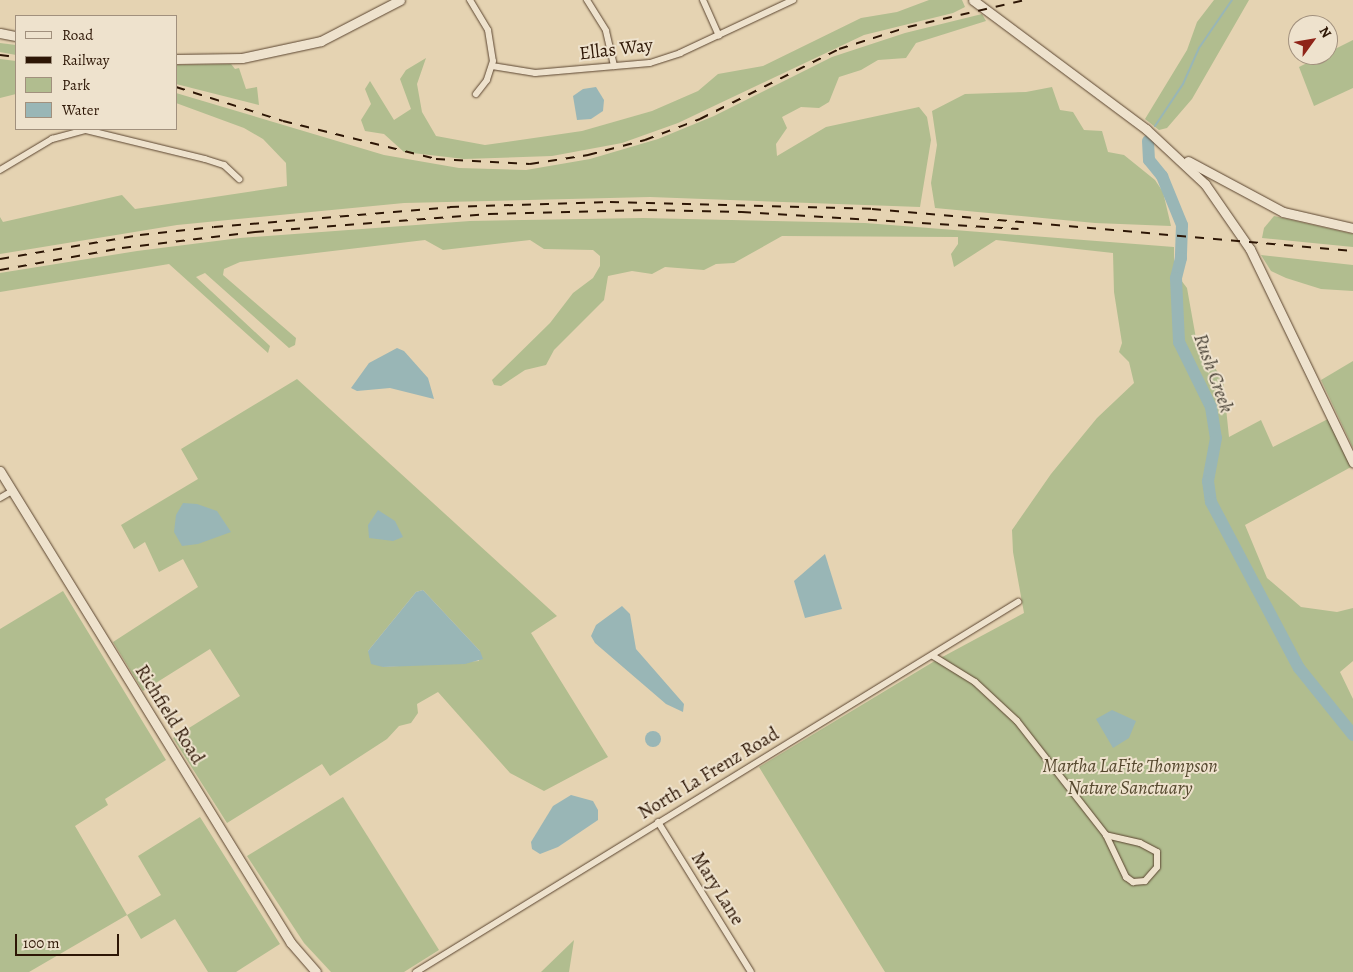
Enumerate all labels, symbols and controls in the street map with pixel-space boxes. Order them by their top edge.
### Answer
legend [15,15,178,130]
north arrow [1288,15,1338,65]
text: N [1315,23,1336,42]
text: Road [62,25,93,45]
street label: Ellas Way [578,34,654,66]
text: Railway [62,50,109,70]
text: Park [62,75,90,95]
text: Water [62,100,99,120]
water label: Rush Creek [1189,330,1239,416]
street label: Richfield Road [129,661,209,769]
street label: North La Frenz Road [635,723,783,825]
park label: Martha LaFite Thompson Nature Sanctuary [1042,756,1218,800]
street label: Mary Lane [686,848,748,930]
scale bar [18,924,121,956]
text: 100 m [23,933,60,953]

